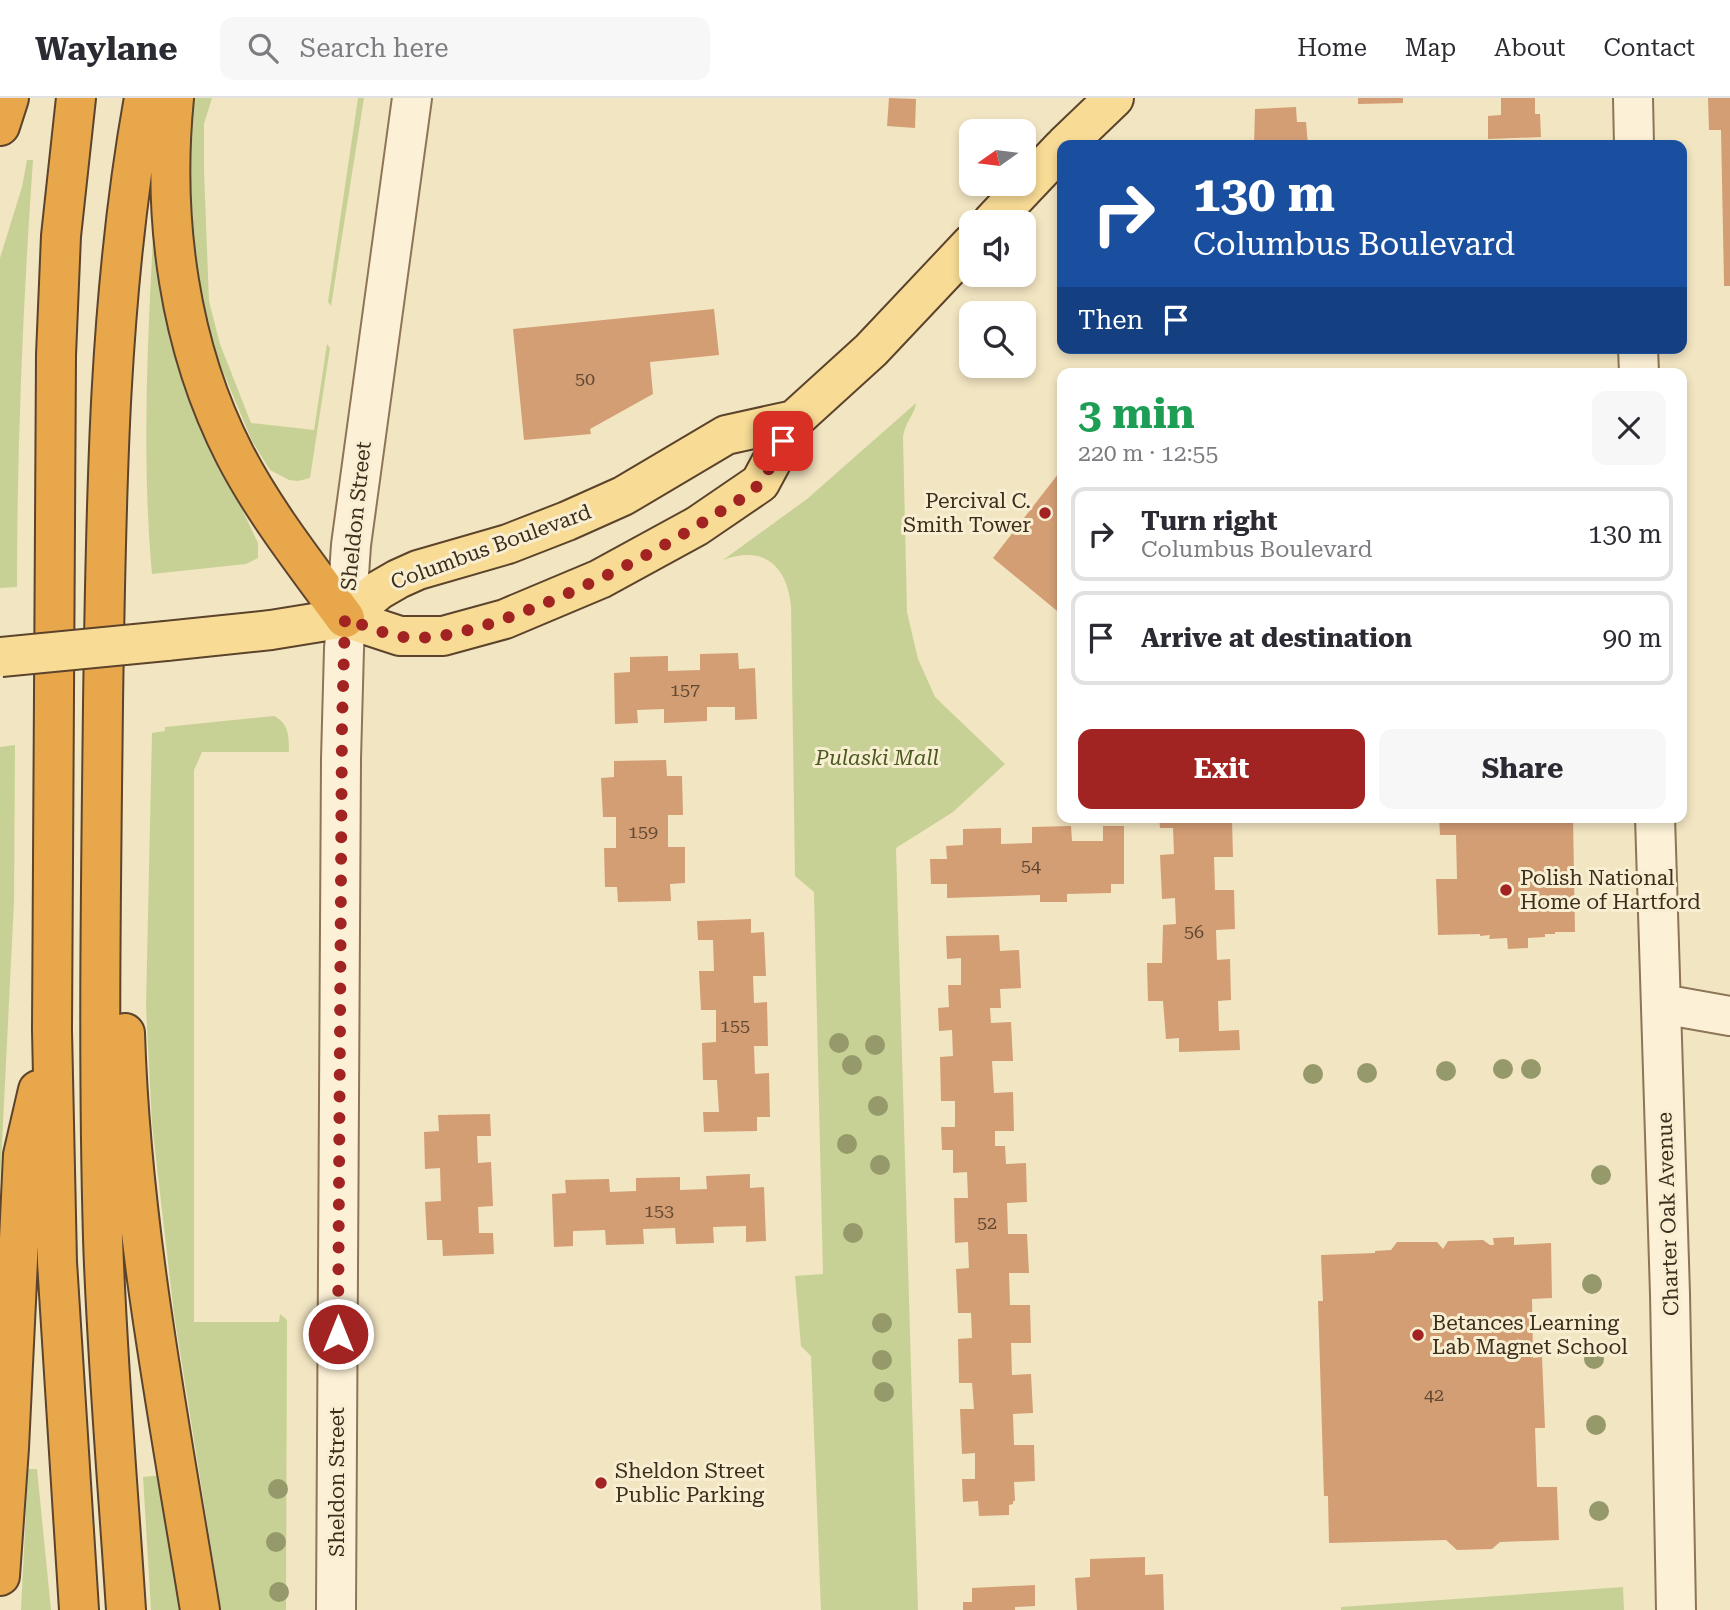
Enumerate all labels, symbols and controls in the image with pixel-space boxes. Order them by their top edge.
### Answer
search box [220,17,710,80]
text: Waylane [35,29,178,68]
icon: search [244,29,282,67]
text: Search here [300,33,449,63]
text: Home [1297,34,1367,62]
text: Map [1405,34,1456,62]
text: About [1494,34,1565,62]
text: Contact [1603,34,1695,62]
north arrow [959,119,1036,196]
map controls [959,119,1036,378]
text: 130 m [1193,166,1335,223]
icon: right [1078,168,1169,259]
button: sound [959,210,1036,287]
text: Columbus Boulevard [1193,225,1515,263]
button: search [959,301,1036,378]
icon: arrive [1157,301,1195,339]
text: Then [1078,305,1143,335]
house number: 50 [575,368,595,389]
text: 3 min [1078,389,1195,438]
button: close [1592,391,1666,465]
pin [753,411,813,471]
icon: arrive [764,422,802,460]
street label: Sheldon Street [336,440,376,592]
text: 220 m · 12:55 [1078,440,1218,467]
place label: Percival C. Smith Tower [903,489,1031,537]
street label: Columbus Boulevard [388,499,595,594]
marker: Percival C. Smith Tower [1037,505,1053,521]
text: Turn right [1141,506,1277,536]
icon: right [1082,515,1120,553]
text: 130 m [1588,519,1662,549]
text: Columbus Boulevard [1141,536,1373,563]
icon: arrive [1082,619,1120,657]
text: Arrive at destination [1141,623,1412,653]
text: 90 m [1603,623,1662,653]
house number: 157 [670,679,700,700]
button: Exit [1078,729,1365,809]
button: Share [1379,729,1666,809]
park label: Pulaski Mall [814,746,939,770]
house number: 159 [628,821,658,842]
house number: 54 [1021,855,1041,876]
place label: Polish National Home of Hartford [1520,866,1701,914]
marker: Polish National Home of Hartford [1498,882,1514,898]
house number: 56 [1184,921,1204,942]
house number: 155 [720,1015,750,1036]
street label: Charter Oak Avenue [1652,1112,1684,1316]
house number: 153 [644,1200,674,1221]
house number: 52 [977,1212,997,1233]
position arrow [301,1297,375,1371]
place label: Betances Learning Lab Magnet School [1432,1311,1628,1359]
marker: Betances Learning Lab Magnet School [1410,1327,1426,1343]
house number: 42 [1424,1384,1444,1405]
street label: Sheldon Street [325,1407,349,1557]
place label: Sheldon Street Public Parking [615,1459,765,1507]
marker: Sheldon Street Public Parking [593,1475,609,1491]

